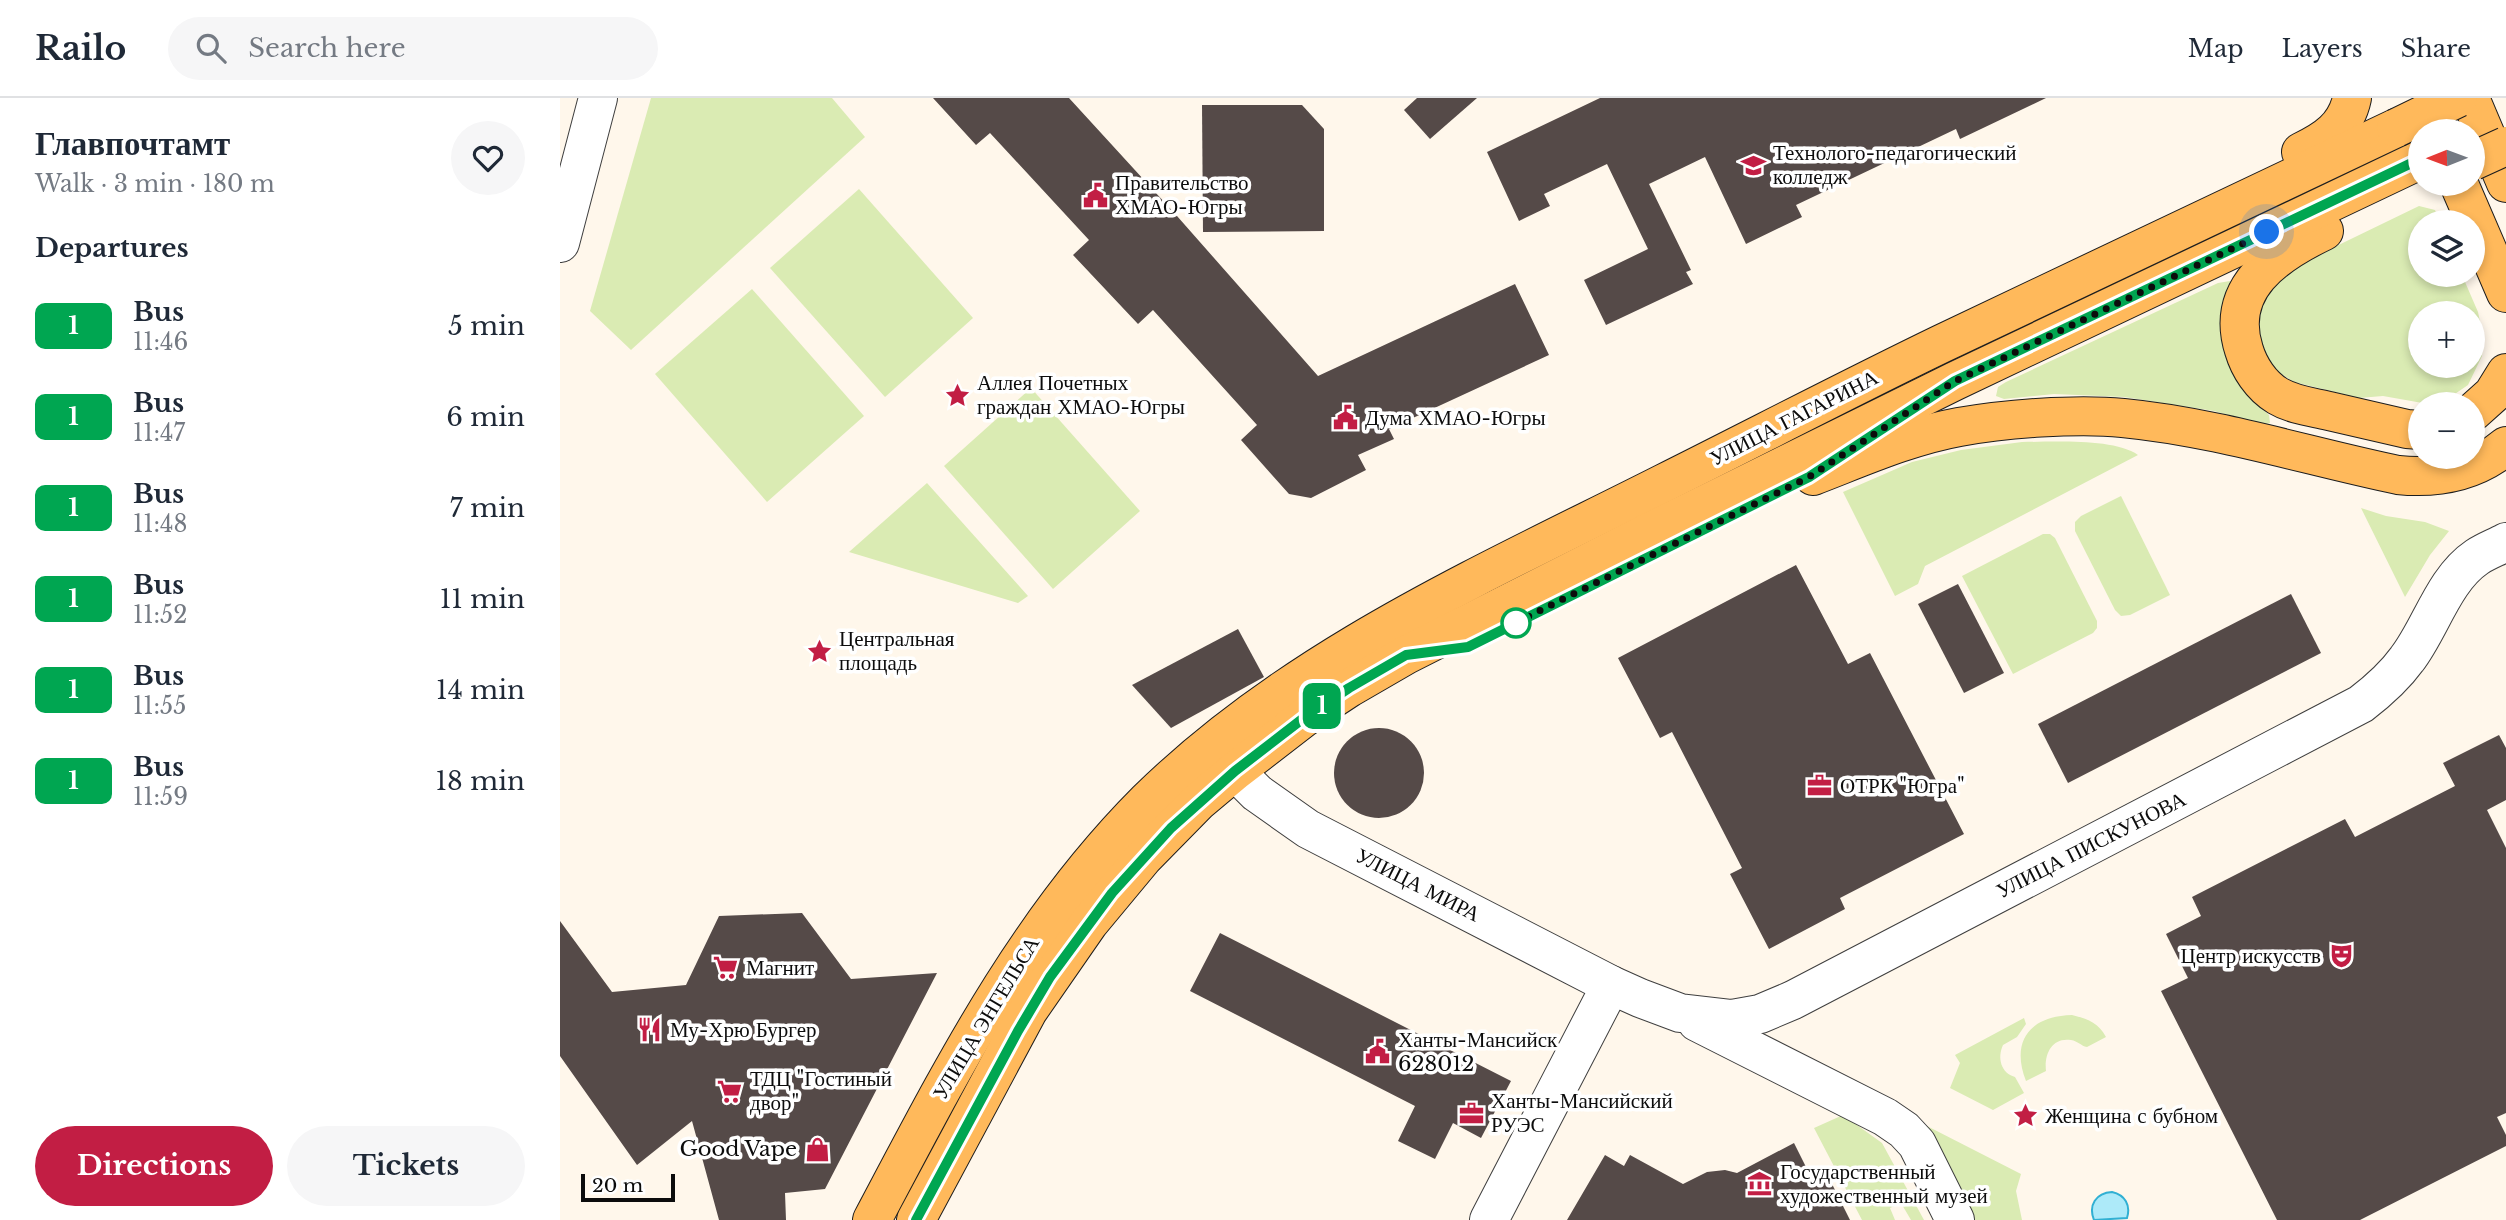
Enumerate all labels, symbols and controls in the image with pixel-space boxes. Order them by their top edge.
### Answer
search box [168,17,658,80]
text: Railo [35,28,126,69]
icon: search [192,29,230,67]
text: Search here [248,32,406,64]
text: Map [2188,34,2244,63]
text: Layers [2282,34,2363,63]
text: Share [2401,34,2471,63]
north arrow [2408,119,2485,196]
map controls [2408,119,2485,469]
button: heart [451,121,525,195]
text: Главпочтамт [35,123,230,164]
place label: Технолого-педагогический колледж [1773,140,2016,190]
school or university icon: Технолого-педагогический колледж [1739,151,1767,179]
text: Walk · 3 min · 180 m [35,170,275,198]
place label: Правительство ХМАО-Югры [1115,170,1248,220]
public building icon: Правительство ХМАО-Югры [1081,181,1109,209]
button: layers [2408,210,2485,287]
your location [2249,214,2284,249]
text: Departures [35,232,189,264]
text: Bus [133,296,184,328]
button: + [2408,301,2485,378]
text: 5 min [448,310,525,342]
text: 1 [68,311,79,340]
text: 11:46 [133,328,188,356]
street label: УЛИЦА ГАГАРИНА [1705,364,1883,472]
place label: Аллея Почетных граждан ХМАО-Югры [977,370,1185,420]
place icon: Аллея Почетных граждан ХМАО-Югры [943,381,971,409]
text: Bus [133,387,184,419]
button: − [2408,392,2485,469]
text: 6 min [446,401,525,433]
text: 1 [68,402,79,431]
public building icon: Дума ХМАО-Югры [1331,404,1359,432]
place label: Дума ХМАО-Югры [1365,405,1546,431]
text: 11:47 [133,419,185,447]
text: Bus [133,478,184,510]
text: 7 min [450,492,525,524]
text: 1 [68,493,79,522]
text: 11:48 [133,510,187,538]
text: Bus [133,569,184,601]
text: 11 min [440,583,525,615]
text: 1 [68,584,79,613]
text: 11:52 [133,601,187,629]
unlabelled marker [1501,608,1531,638]
place label: Центральная площадь [839,626,955,676]
place icon: Центральная площадь [805,637,833,665]
text: Bus [133,660,184,692]
text: 14 min [436,674,525,706]
text: 1 [68,675,79,704]
line badge: 1 [1299,683,1345,729]
text: 1 [1317,691,1327,720]
text: 11:55 [133,692,186,720]
text: Bus [133,751,184,783]
text: 18 min [436,765,525,797]
text: 1 [68,766,79,795]
office icon: ОТРК "Югра" [1806,772,1834,800]
place label: ОТРК "Югра" [1840,773,1965,799]
text: 11:59 [133,783,188,811]
street label: УЛИЦА ПИСКУНОВА [1992,786,2191,904]
street label: УЛИЦА МИРА [1351,842,1485,928]
street label: УЛИЦА ЭНГЕЛЬСА [927,931,1045,1104]
theatre icon: Центр искусств [2327,942,2355,970]
place label: Центр искусств [2181,943,2321,969]
supermarket icon: Магнит [712,954,740,982]
place label: Магнит [746,955,814,981]
restaurant icon: Му-Хрю Бургер [636,1016,664,1044]
place label: Му-Хрю Бургер [670,1017,816,1043]
place label: Ханты-Мансийск 628012 [1398,1027,1558,1077]
public building icon: Ханты-Мансийск 628012 [1364,1038,1392,1066]
place label: ТДЦ "Гостиный двор" [750,1066,892,1116]
supermarket icon: ТДЦ "Гостиный двор" [716,1077,744,1105]
place label: Ханты-Мансийский РУЭС [1491,1088,1673,1138]
office icon: Ханты-Мансийский РУЭС [1457,1099,1485,1127]
place icon: Женщина с бубном [2011,1102,2039,1130]
place label: Женщина с бубном [2045,1103,2218,1129]
button: Directions [35,1126,273,1206]
button: Tickets [287,1126,525,1206]
shop icon: Good Vape [803,1135,831,1163]
place label: Good Vape [680,1136,797,1162]
place label: Государственный художественный музей [1780,1159,1988,1209]
museum icon: Государственный художественный музей [1746,1170,1774,1198]
scale bar [581,1171,676,1203]
text: 20 m [592,1174,643,1197]

